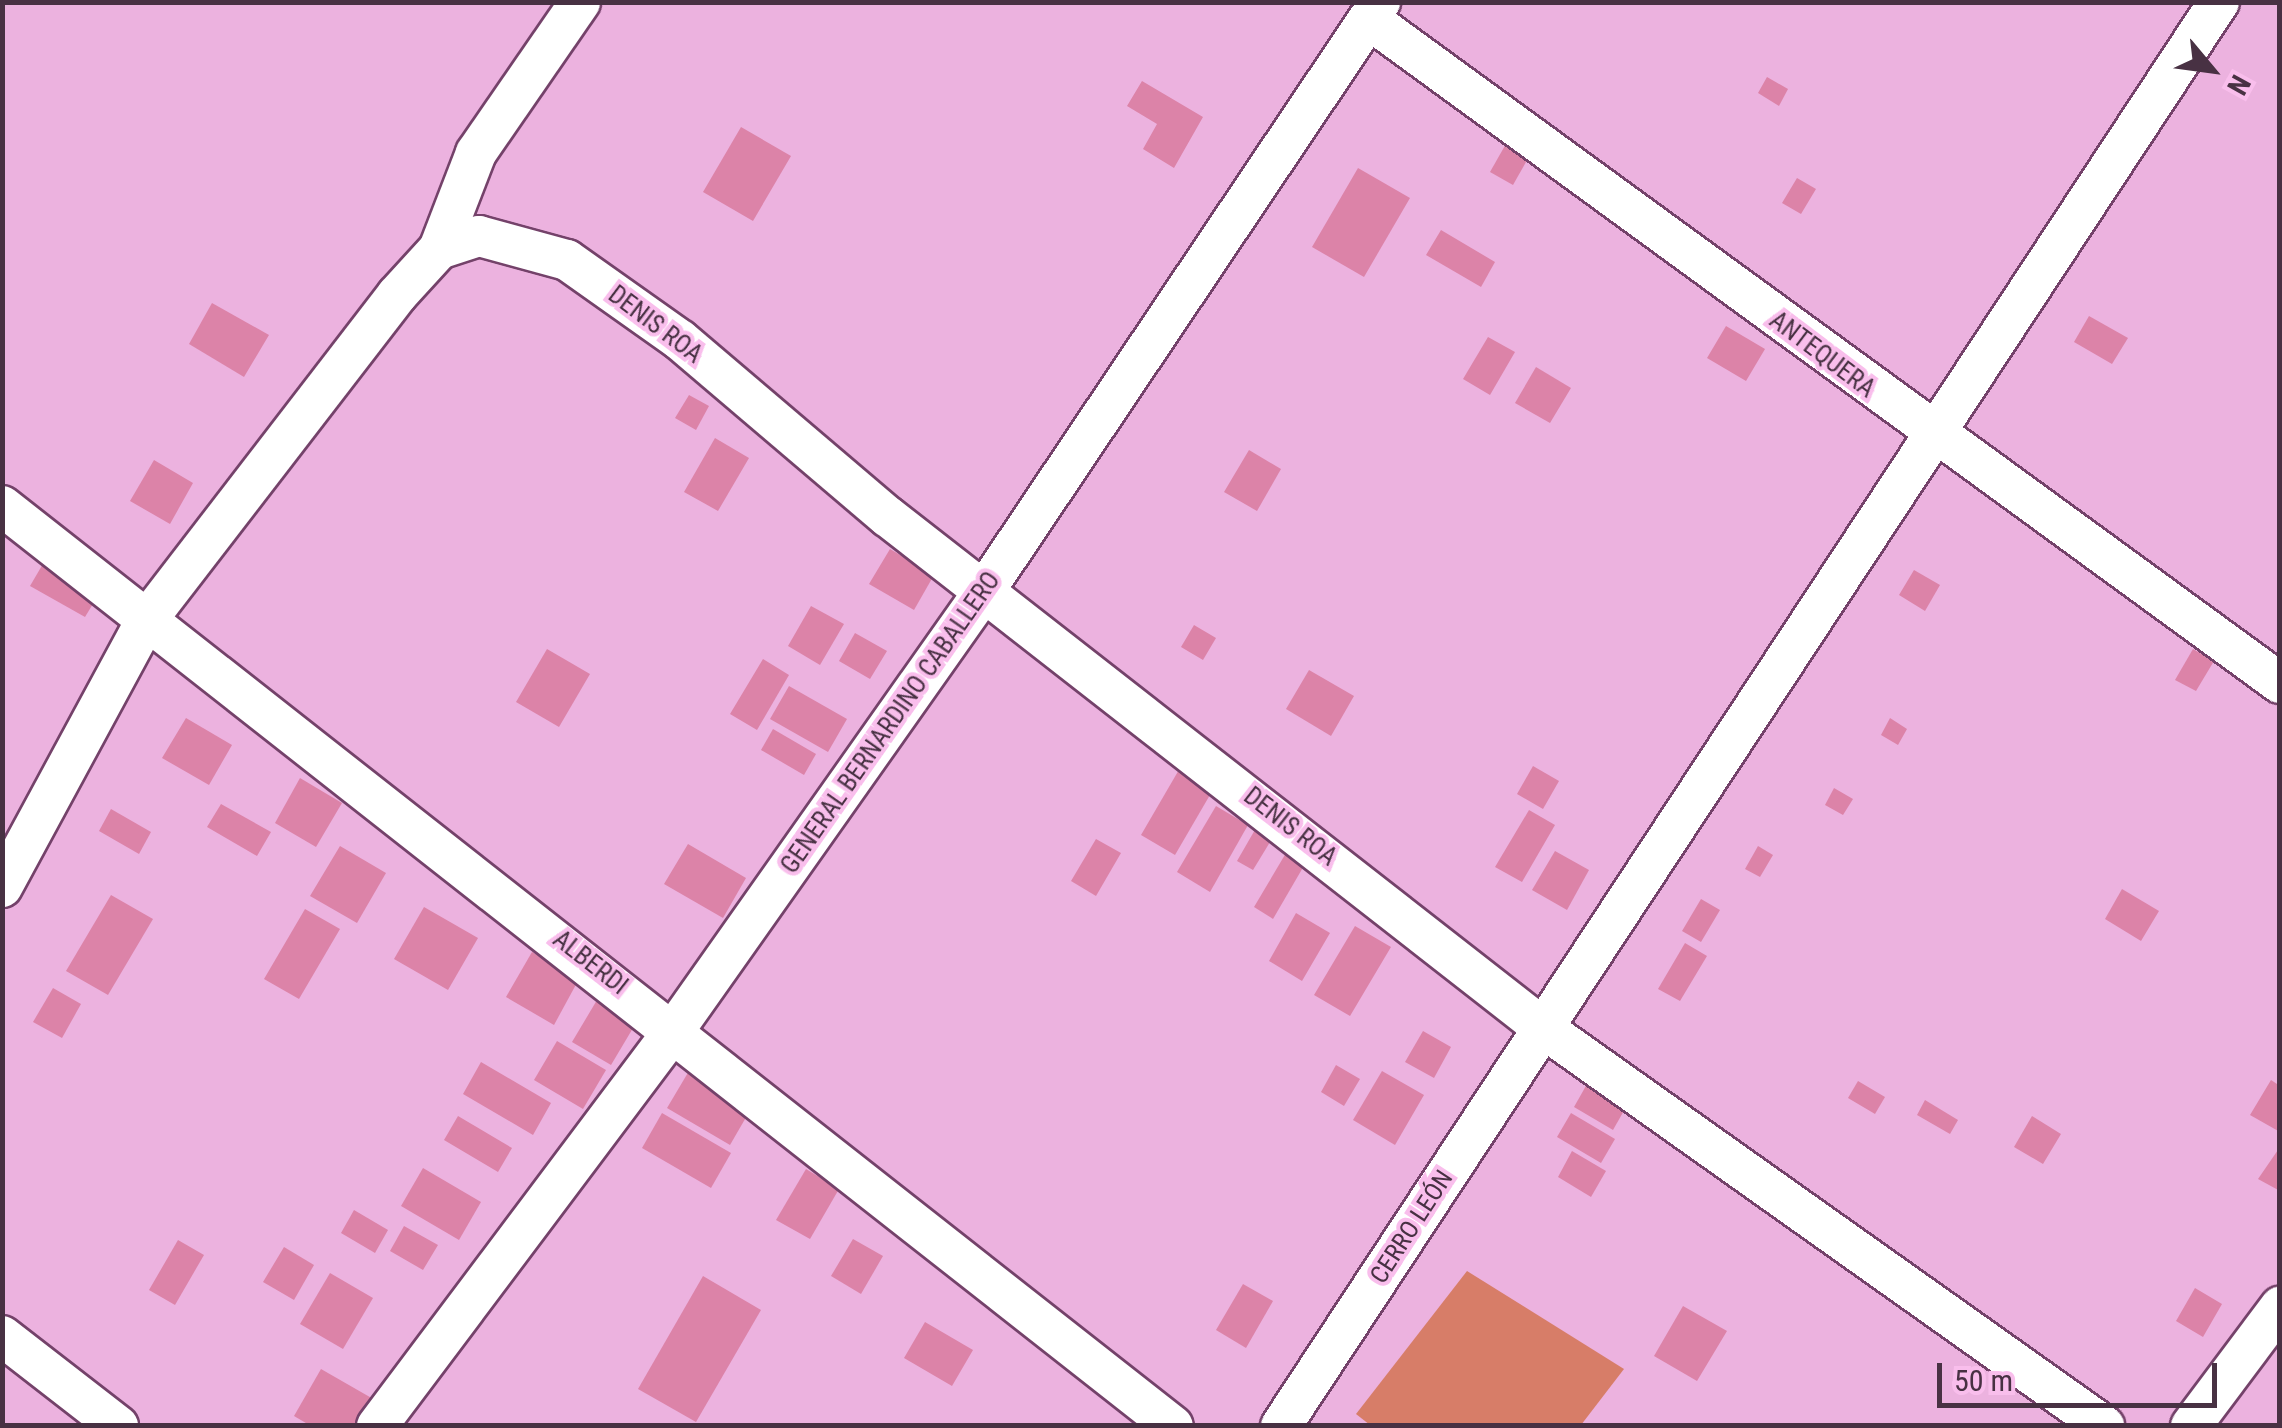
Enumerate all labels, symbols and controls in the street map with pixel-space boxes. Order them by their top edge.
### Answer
north arrow [2162,20,2262,120]
text: N [2220,69,2257,100]
street label: DENIS ROA [602,280,708,370]
street label: ANTEQUERA [1763,306,1881,404]
street label: GENERAL BERNARDINO CABALLERO [775,567,1007,879]
street label: DENIS ROA [1238,781,1342,873]
street label: ALBERDI [547,925,633,1001]
street label: CERRO LEÓN [1364,1165,1460,1289]
scale bar [1942,1343,2222,1405]
text: 50 m [1954,1363,2013,1398]

